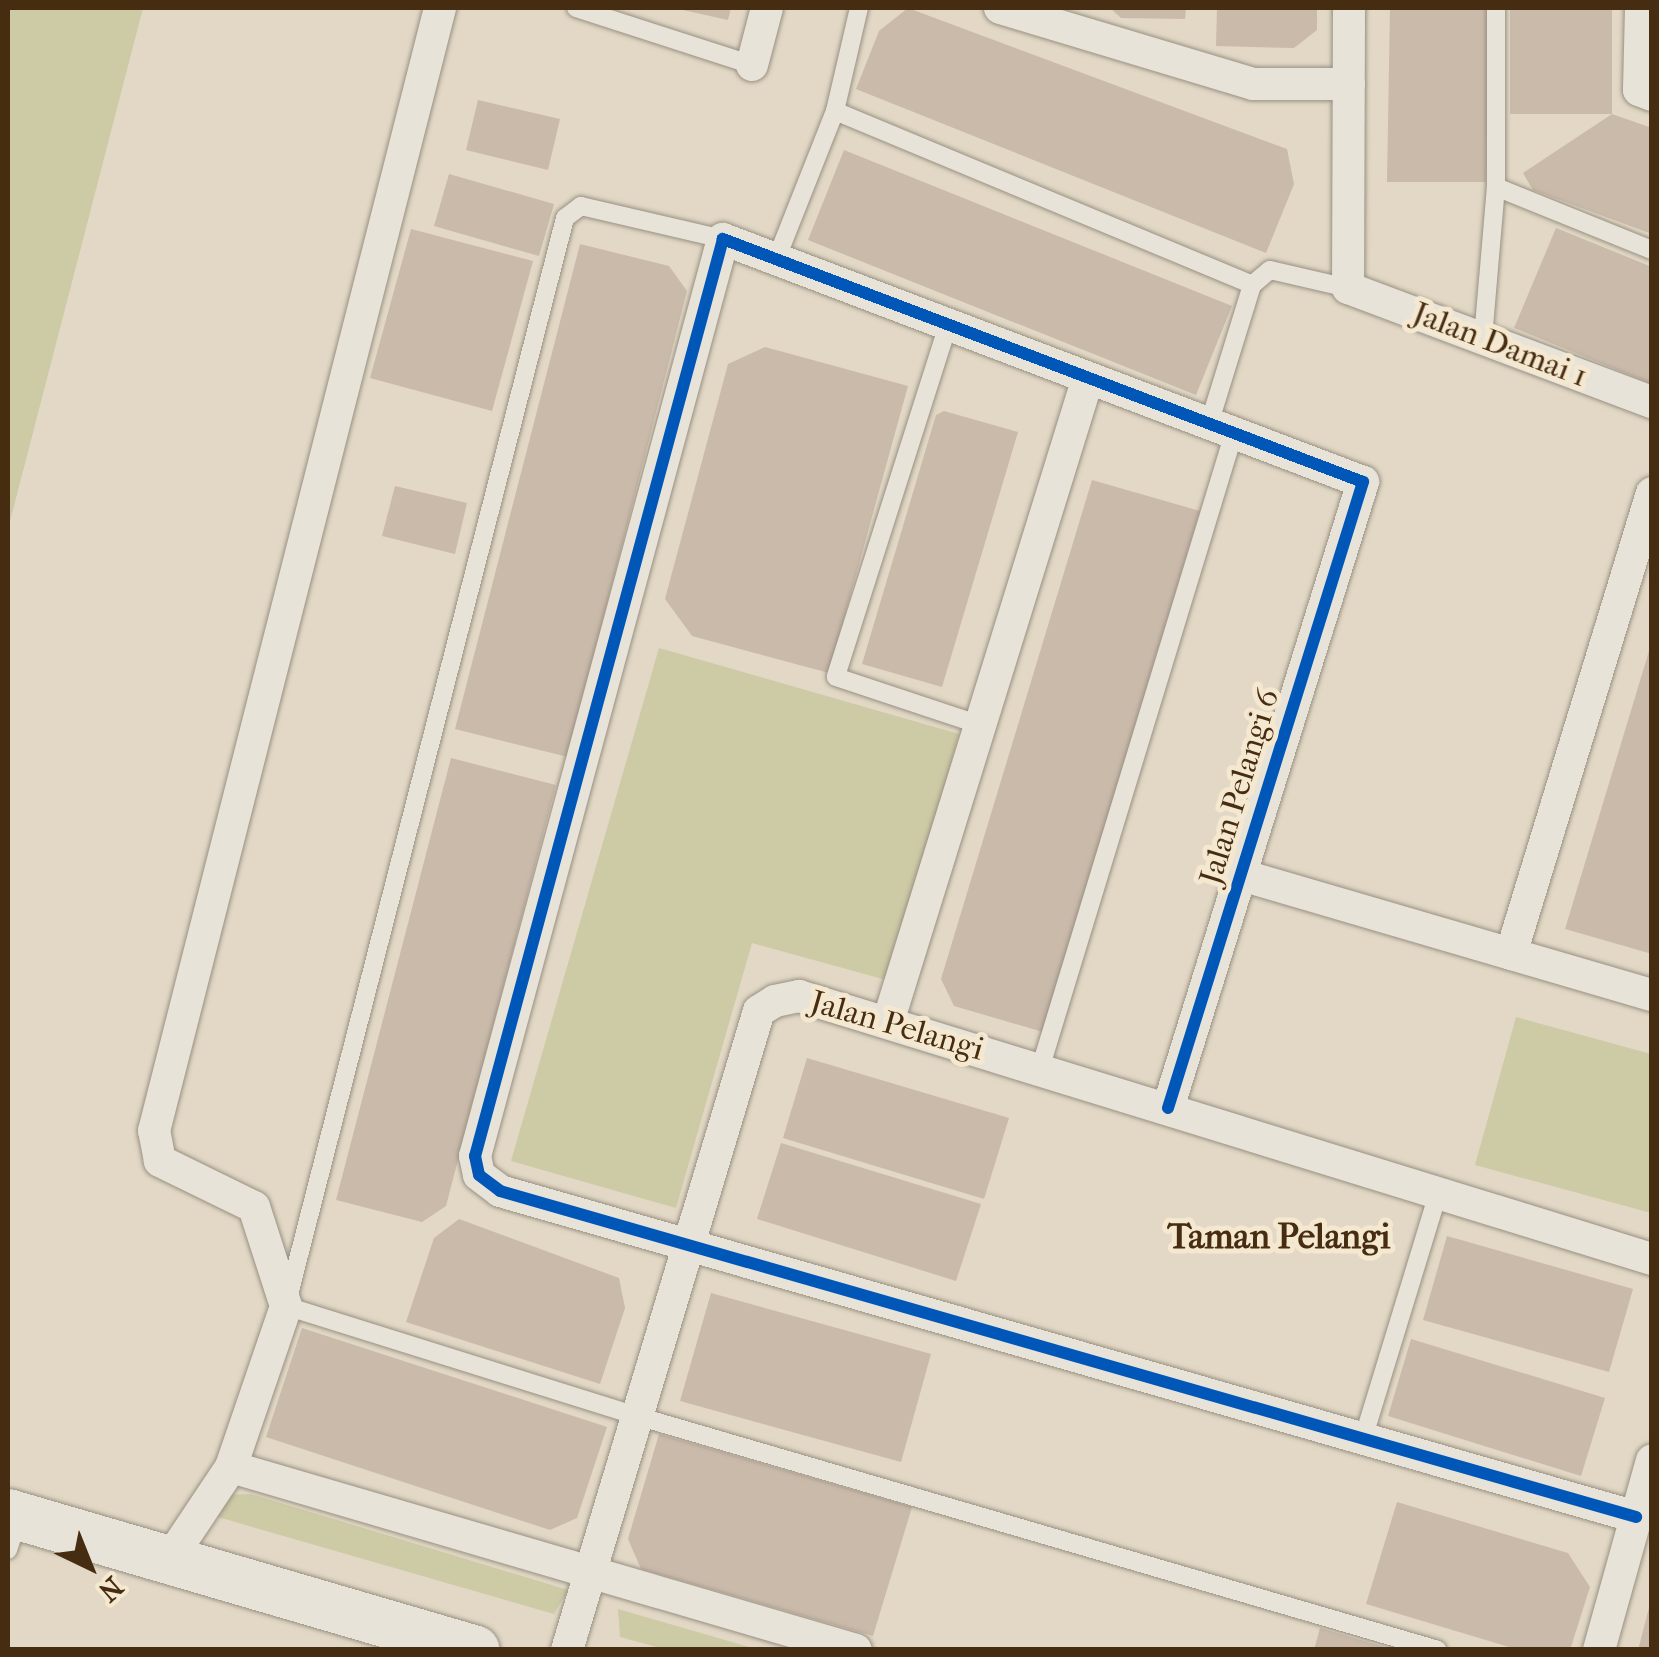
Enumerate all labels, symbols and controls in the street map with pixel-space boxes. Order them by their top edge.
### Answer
street label: Jalan Damai 1 [1407,294,1593,396]
street label: Jalan Pelangi 6 [1192,684,1288,890]
street label: Jalan Pelangi [806,983,988,1069]
district label: Taman Pelangi [1168,1216,1390,1258]
north arrow [40,1517,140,1617]
text: N [92,1570,130,1609]

